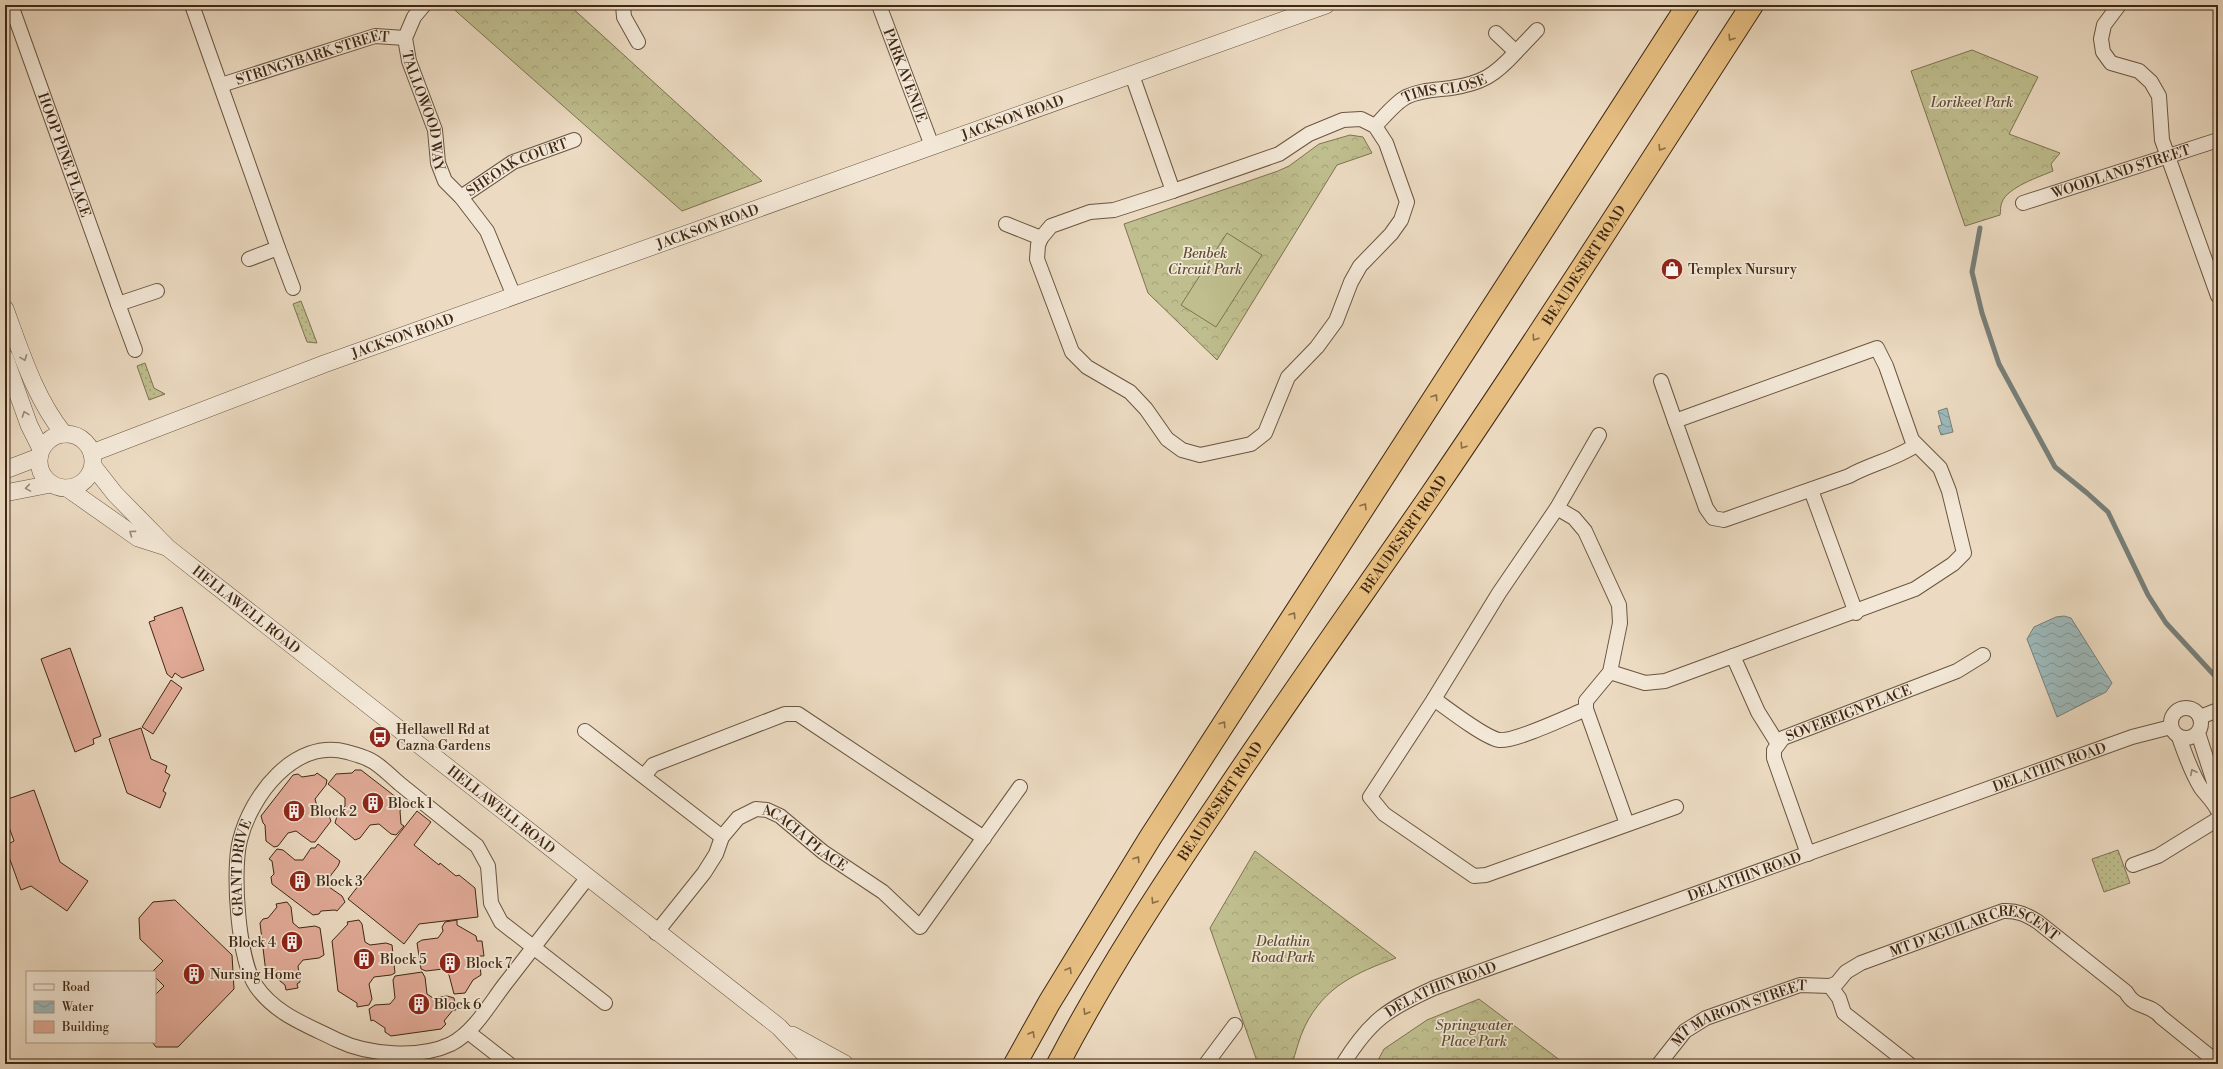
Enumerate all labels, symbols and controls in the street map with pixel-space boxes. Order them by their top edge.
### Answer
street label: PARK AVENUE [879,26,930,125]
street label: STRINGYBARK STREET [234,27,390,90]
one-way arrow [1728,34,1736,41]
street label: TALLOWOOD WAY [397,49,449,175]
street label: TIMS CLOSE [1399,71,1490,108]
street label: HOOP PINE PLACE [33,90,94,220]
street label: JACKSON ROAD [958,92,1067,145]
park label: Lorikeet Park [1930,94,2013,112]
street label: SHEOAK COURT [463,135,571,201]
street label: WOODLAND STREET [2049,141,2193,203]
one-way arrow [1659,143,1666,150]
street label: JACKSON ROAD [653,201,762,254]
street label: BEAUDESERT ROAD [1538,202,1631,330]
park label: Benbek Circuit Park [1168,245,1242,279]
shop icon: Templex Nursury [1659,256,1685,282]
place label: Templex Nursury [1688,261,1797,279]
street label: JACKSON ROAD [348,310,457,364]
one-way arrow [1533,333,1540,340]
one-way arrow [19,355,27,362]
one-way arrow [1430,394,1438,401]
one-way arrow [21,411,30,418]
one-way arrow [1460,442,1468,449]
street label: BEAUDESERT ROAD [1357,472,1452,598]
one-way arrow [25,483,31,492]
one-way arrow [1359,503,1366,510]
one-way arrow [130,531,137,538]
street label: HELLAWELL ROAD [188,562,304,658]
one-way arrow [1288,612,1295,619]
street label: SOVEREIGN PLACE [1783,681,1914,746]
place label: Hellawell Rd at Cazna Gardens [396,721,491,755]
one-way arrow [1218,721,1226,728]
bus stop icon: Hellawell Rd at Cazna Gardens [367,724,393,750]
street label: BEAUDESERT ROAD [1174,738,1267,866]
street label: DELATHIN ROAD [1990,739,2109,796]
street label: HELLAWELL ROAD [443,762,559,858]
one-way arrow [2190,768,2198,776]
building icon: Block 1 [360,790,386,816]
place label: Block 1 [387,795,433,813]
building icon: Block 2 [281,798,307,824]
street label: ACACIA PLACE [760,802,850,876]
place label: Block 2 [309,803,357,821]
street label: GRANT DRIVE [228,817,256,917]
street label: DELATHIN ROAD [1685,849,1804,906]
one-way arrow [1132,856,1139,863]
building icon: Block 3 [287,868,313,894]
place label: Block 3 [315,873,363,891]
one-way arrow [1151,897,1159,904]
street label: MT D'AGUILAR CRESCENT [1887,903,2063,962]
building icon: Block 4 [279,929,305,955]
park label: Delathin Road Park [1250,933,1315,967]
place label: Block 4 [228,934,276,952]
building icon: Block 5 [351,946,377,972]
building icon: Block 7 [437,950,463,976]
place label: Block 5 [379,951,427,969]
place label: Block 7 [465,955,512,973]
street label: DELATHIN ROAD [1382,958,1499,1022]
building icon: Nursing Home [181,961,207,987]
place label: Nursing Home [210,966,302,984]
one-way arrow [1065,967,1072,974]
legend [26,971,156,1043]
street label: MT MAROON STREET [1668,977,1807,1051]
text: Road [62,980,90,995]
building icon: Block 6 [406,991,432,1017]
place label: Block 6 [433,996,482,1014]
text: Water [61,1000,94,1015]
one-way arrow [1084,1008,1091,1015]
park label: Springwater Place Park [1435,1017,1514,1051]
text: Building [61,1020,110,1035]
one-way arrow [1028,1031,1035,1038]

